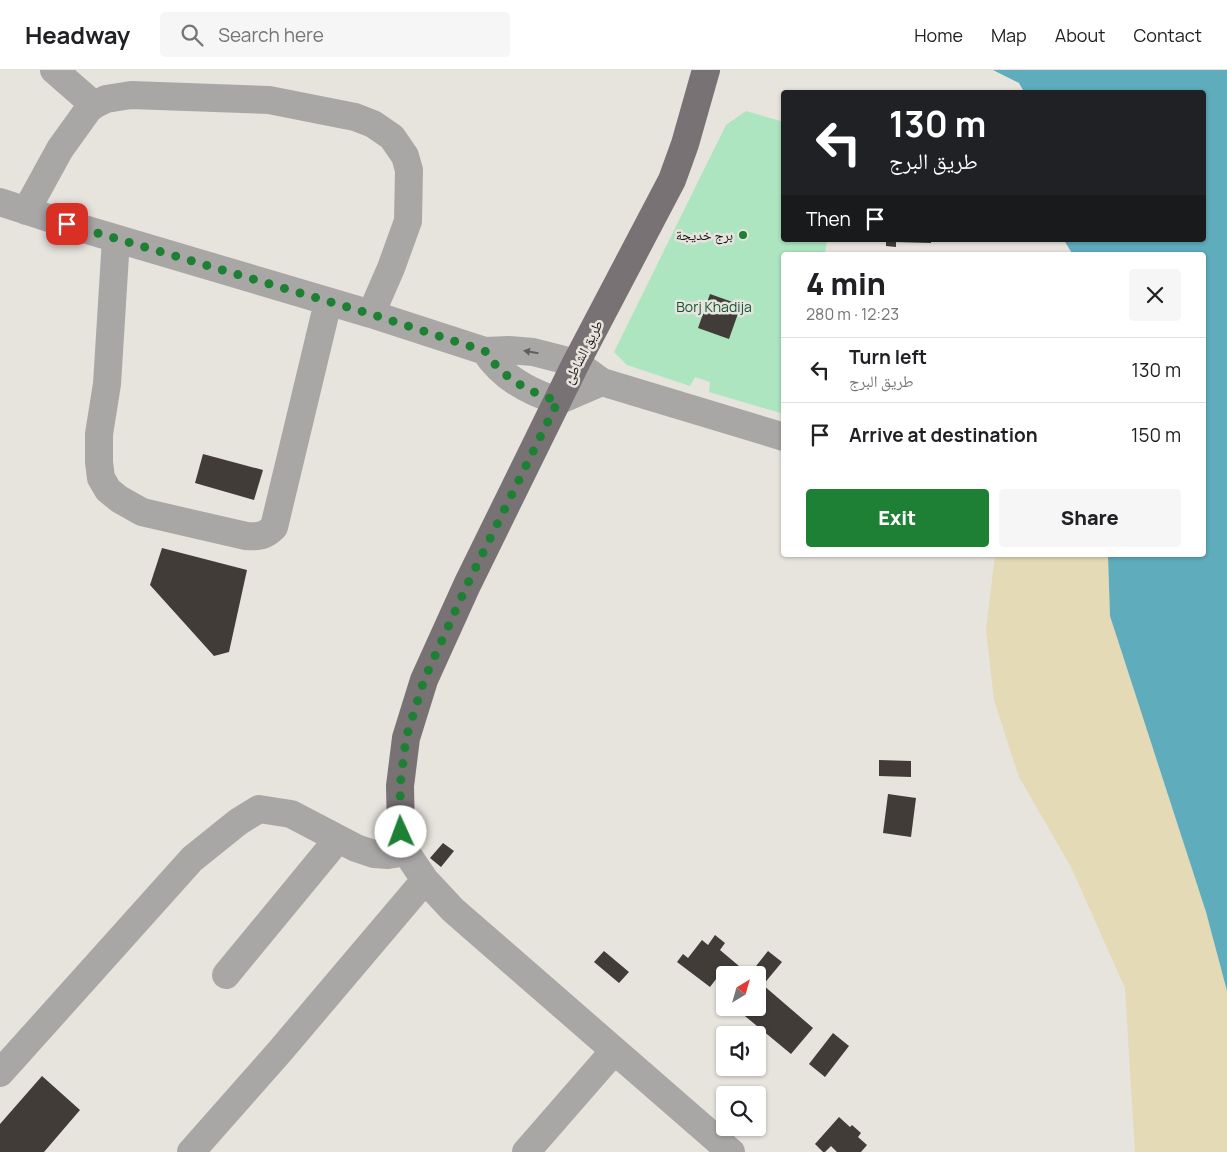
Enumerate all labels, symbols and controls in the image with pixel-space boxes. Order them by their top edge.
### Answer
search box [160,12,510,57]
text: Headway [25,18,130,51]
icon: search [178,21,206,49]
text: Search here [218,22,324,48]
text: Home [914,23,963,47]
text: Map [991,23,1027,47]
text: About [1055,23,1105,47]
text: Contact [1133,23,1202,47]
text: 130 m [889,100,986,148]
icon: left [806,110,871,175]
text: طريق البرج [889,146,978,176]
pin [46,203,88,245]
icon: arrive [861,205,889,233]
text: Then [806,206,851,232]
icon: arrive [53,210,81,238]
place label: برج خديجة [676,225,733,245]
marker: برج خديجة [737,229,749,241]
text: 4 min [806,263,886,304]
button: close [1129,269,1181,321]
park label: Borj Khadija [676,297,752,316]
text: 280 m · 12:23 [806,303,899,325]
street label: طريق الشاطئ [558,317,608,387]
text: Turn left [849,344,927,370]
one-way arrow [523,348,539,356]
icon: left [806,356,834,384]
text: 130 m [1132,357,1181,383]
text: طريق البرج [849,370,914,392]
icon: arrive [806,421,834,449]
text: Arrive at destination [849,422,1038,448]
text: 150 m [1131,422,1181,448]
button: Exit [806,489,989,547]
button: Share [999,489,1181,547]
position arrow [374,805,426,857]
north arrow [716,966,766,1016]
map controls [716,966,766,1136]
button: sound [716,1026,766,1076]
button: search [716,1086,766,1136]

